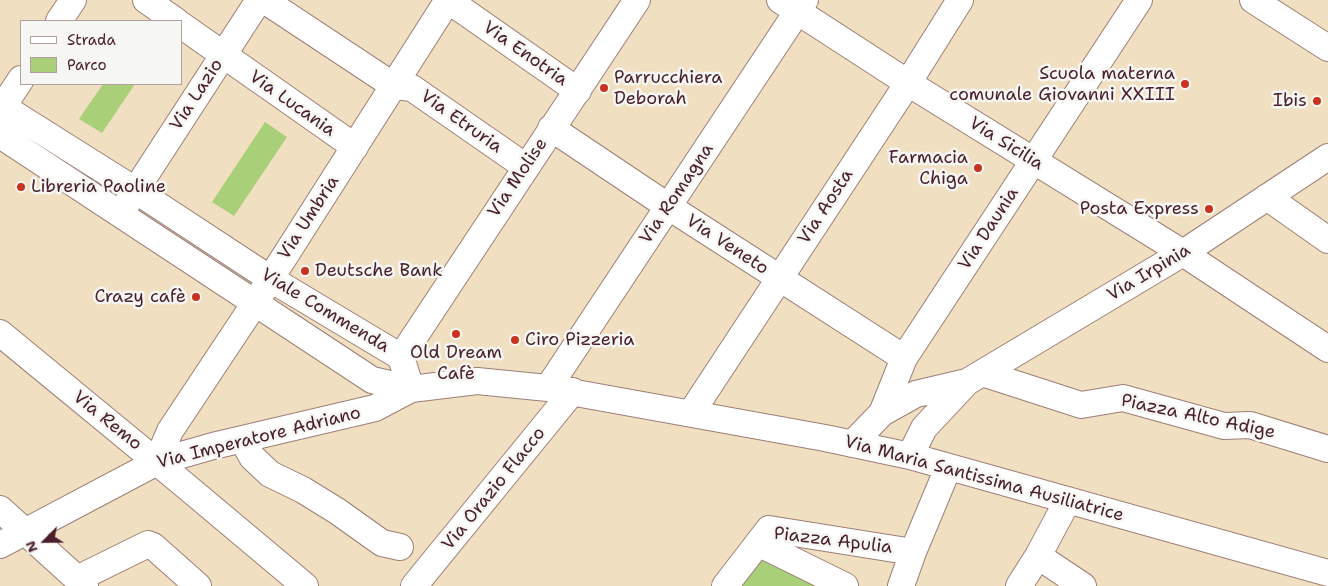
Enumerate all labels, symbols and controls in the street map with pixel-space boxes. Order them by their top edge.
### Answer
street label: Via Enotria [479,17,571,91]
legend [20,20,182,85]
text: Strada [67,30,116,50]
text: Parco [67,55,107,75]
street label: Via Lazio [166,55,228,135]
place label: Scuola materna comunale Giovanni XXIII [949,63,1175,106]
street label: Via Lucania [245,66,339,142]
place label: Parrucchiera Deborah [614,67,722,110]
marker: Scuola materna comunale Giovanni XXIII [1179,78,1191,90]
marker: Parrucchiera Deborah [598,82,610,94]
street label: Via Etruria [416,86,506,158]
place label: Ibis [1273,90,1307,112]
marker: Ibis [1311,95,1323,107]
street label: Via Sicilia [965,113,1047,175]
street label: Via Molise [484,134,552,222]
street label: Via Romagna [635,140,719,248]
place label: Farmacia Chiga [889,147,968,190]
marker: Farmacia Chiga [972,162,984,174]
street label: Via Aosta [794,165,858,249]
street label: Via Umbria [274,172,344,264]
place label: Libreria Paoline [31,176,166,198]
marker: Libreria Paoline [15,181,27,193]
street label: Via Daunia [954,184,1024,274]
place label: Posta Express [1080,198,1199,220]
marker: Posta Express [1203,203,1215,215]
street label: Via Veneto [682,210,772,280]
street label: Via Irpinia [1103,240,1195,306]
place label: Deutsche Bank [315,260,442,282]
street label: Viale Commenda [257,264,393,358]
marker: Deutsche Bank [299,265,311,277]
place label: Crazy cafè [94,286,186,308]
marker: Crazy cafè [190,291,202,303]
marker: Old Dream Cafè [450,328,462,340]
place label: Ciro Pizzeria [525,329,635,351]
marker: Ciro Pizzeria [509,334,521,346]
place label: Old Dream Cafè [410,342,502,384]
street label: Via Remo [68,387,146,455]
street label: Piazza Alto Adige [1119,390,1277,444]
street label: Via Imperatore Adriano [155,402,363,474]
street label: Via Orazio Flacco [438,423,550,555]
street label: Via Maria Santissima Ausiliatrice [842,431,1126,527]
north arrow [20,516,70,566]
street label: Piazza Apulia [772,523,894,559]
text: N [21,538,42,555]

